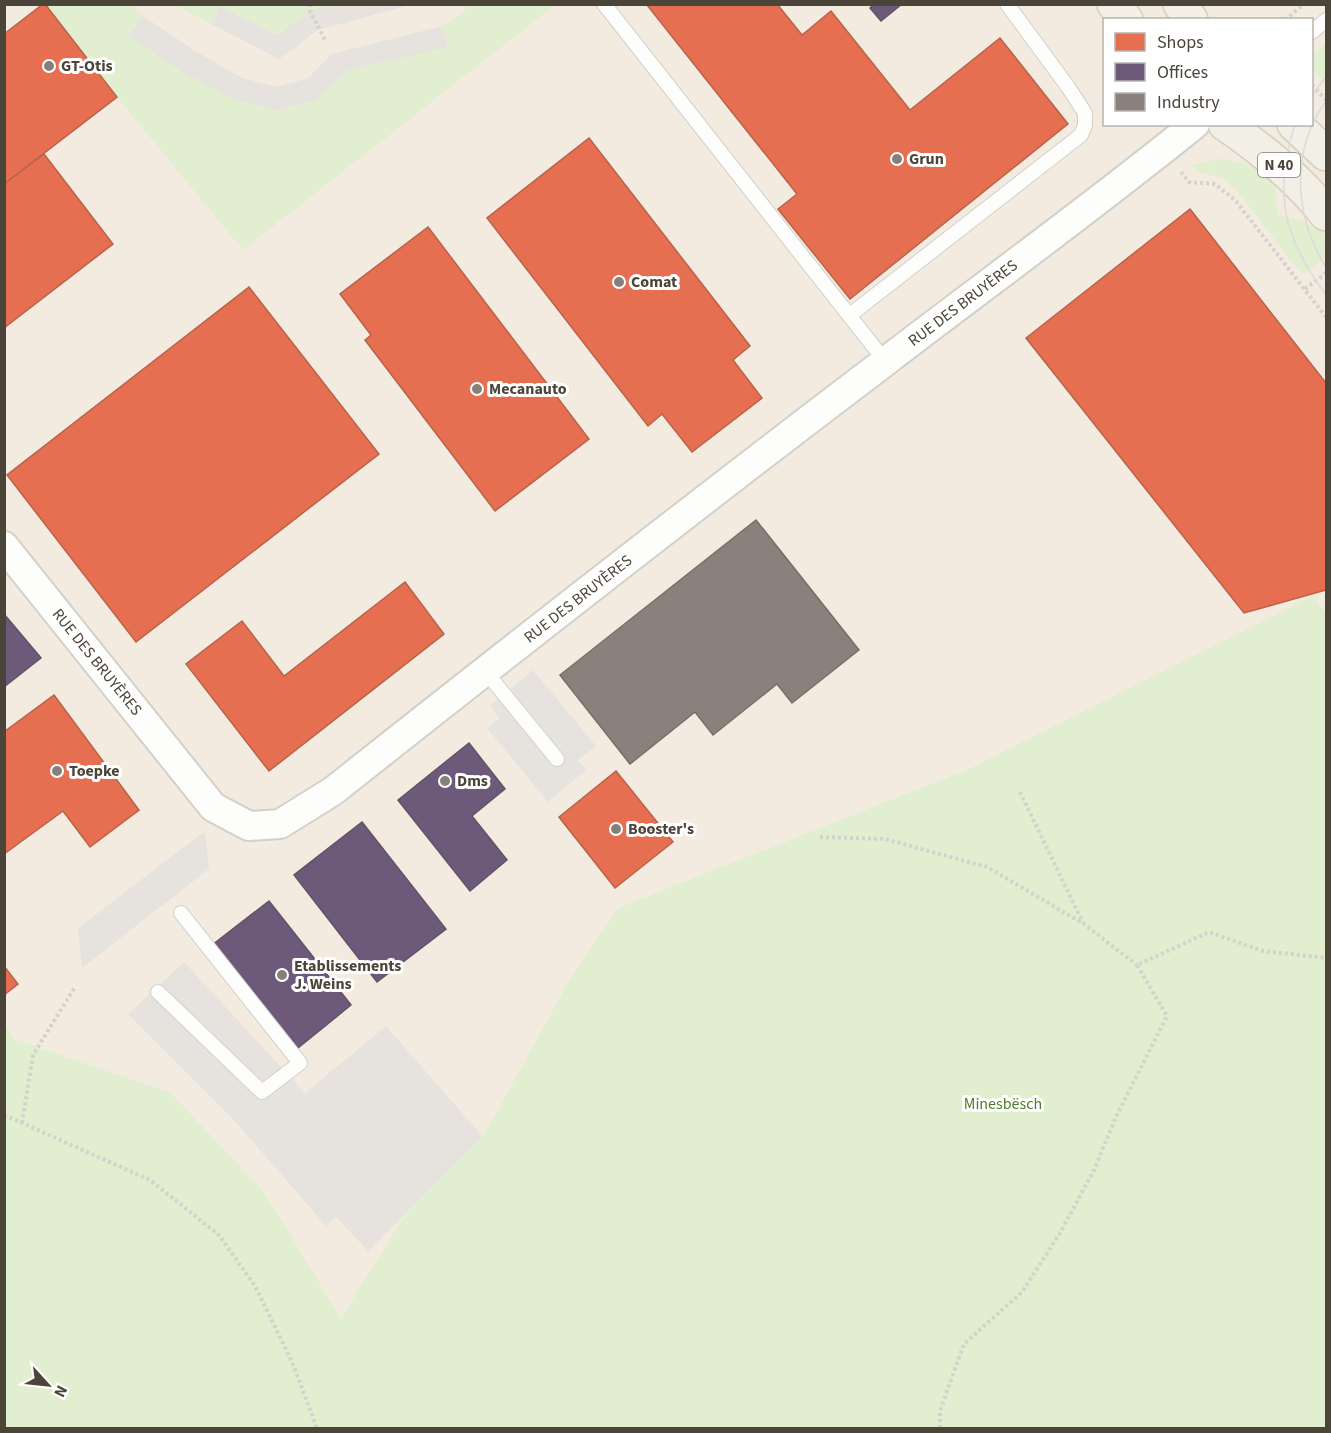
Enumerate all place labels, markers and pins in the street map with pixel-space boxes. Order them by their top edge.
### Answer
place label: GT-Otis [61,55,113,77]
marker: GT-Otis [42,59,56,73]
place label: Grun [909,148,944,170]
marker: Grun [890,152,904,166]
place label: Comat [631,271,677,293]
marker: Comat [612,275,626,289]
place label: Mecanauto [489,378,567,400]
marker: Mecanauto [470,382,484,396]
place label: Toepke [69,760,120,782]
marker: Toepke [50,764,64,778]
place label: Dms [457,770,488,792]
marker: Dms [438,774,452,788]
place label: Booster's [628,818,694,840]
marker: Booster's [609,822,623,836]
place label: Etablissements J. Weins [294,955,401,995]
marker: Etablissements J. Weins [275,968,289,982]

